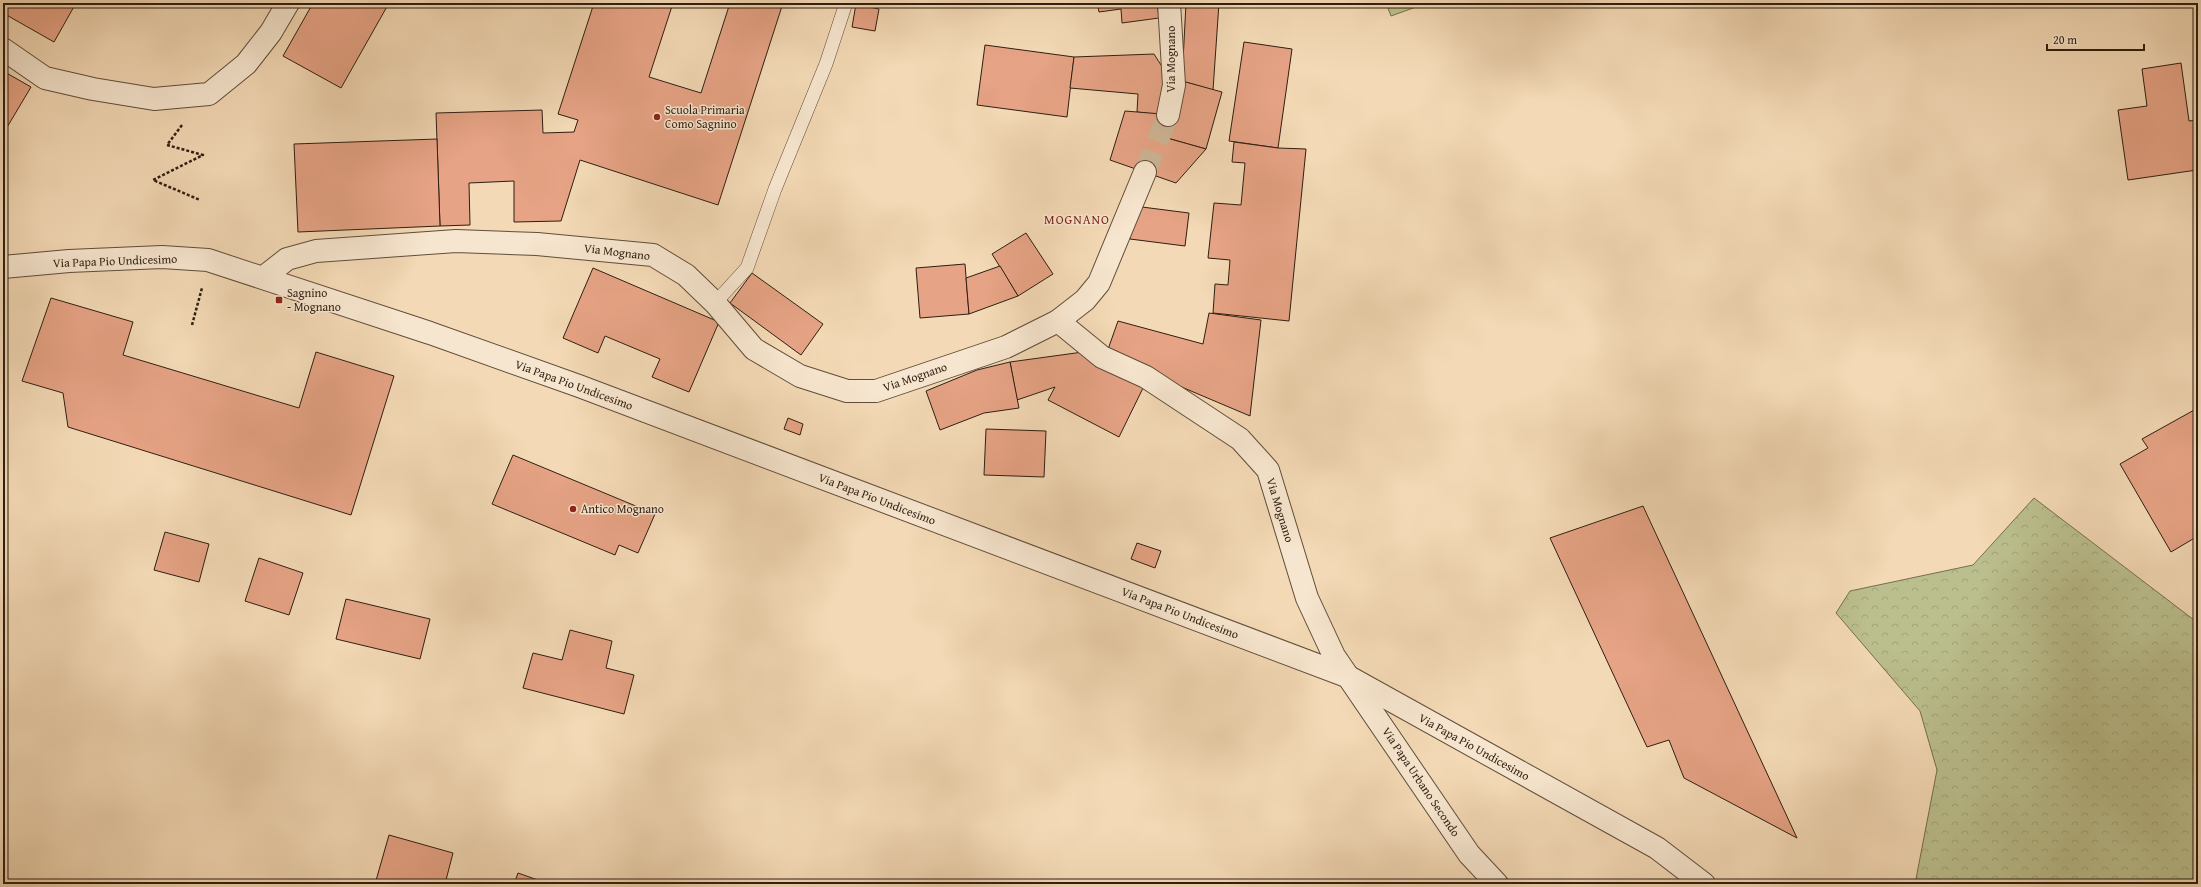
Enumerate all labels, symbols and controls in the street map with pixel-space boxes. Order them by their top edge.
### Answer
street label: Via Mognano [1162,26,1179,92]
scale bar [2047,26,2144,52]
text: 20 m [2053,31,2077,48]
place label: Scuola Primaria Como Sagnino [665,101,745,132]
marker: Scuola Primaria Como Sagnino [652,112,662,122]
district label: MOGNANO [1044,210,1110,229]
street label: Via Mognano [583,239,651,264]
street label: Via Papa Pio Undicesimo [52,250,177,271]
place label: Sagnino - Mognano [287,284,341,315]
marker: Sagnino - Mognano [274,295,284,305]
street label: Via Papa Pio Undicesimo [513,355,636,414]
street label: Via Mognano [881,358,949,395]
street label: Via Papa Pio Undicesimo [816,468,938,529]
street label: Via Mognano [1263,475,1298,544]
place label: Antico Mognano [581,500,664,517]
marker: Antico Mognano [568,504,578,514]
street label: Via Papa Pio Undicesimo [1119,582,1241,643]
street label: Via Papa Pio Undicesimo [1416,709,1533,784]
street label: Via Papa Urbano Secondo [1378,724,1464,840]

